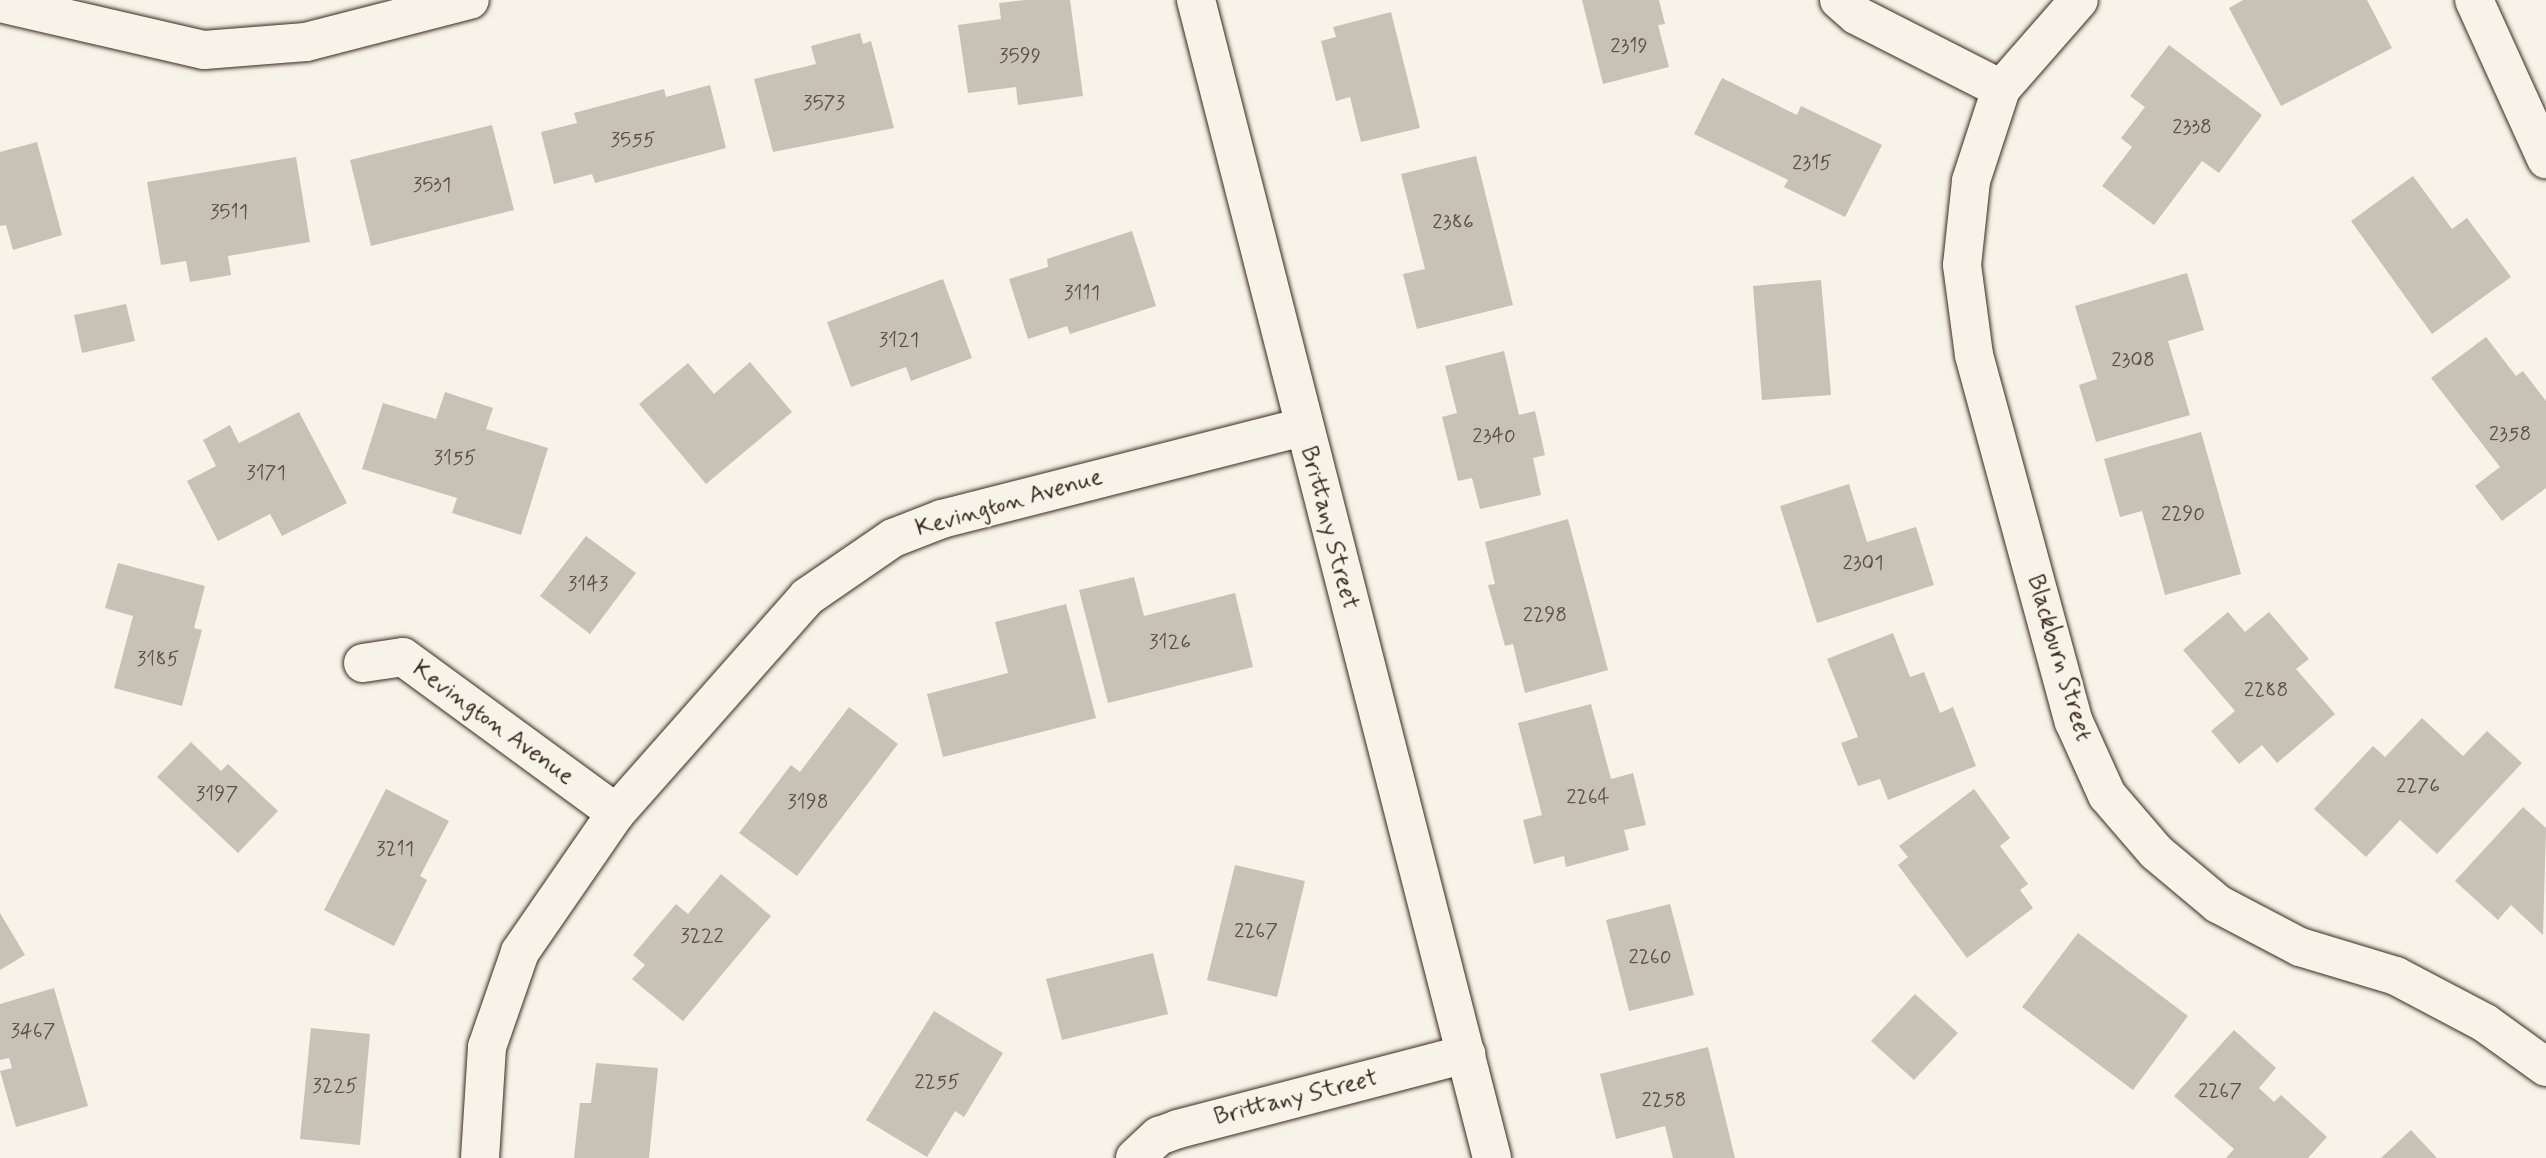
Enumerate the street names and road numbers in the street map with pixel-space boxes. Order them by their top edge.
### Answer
street label: Brittany Street [1294,444,1364,612]
street label: Kevington Avenue [912,463,1106,543]
street label: Blackburn Street [2019,570,2099,746]
street label: Kevington Avenue [407,655,579,791]
street label: Brittany Street [1212,1064,1380,1132]

